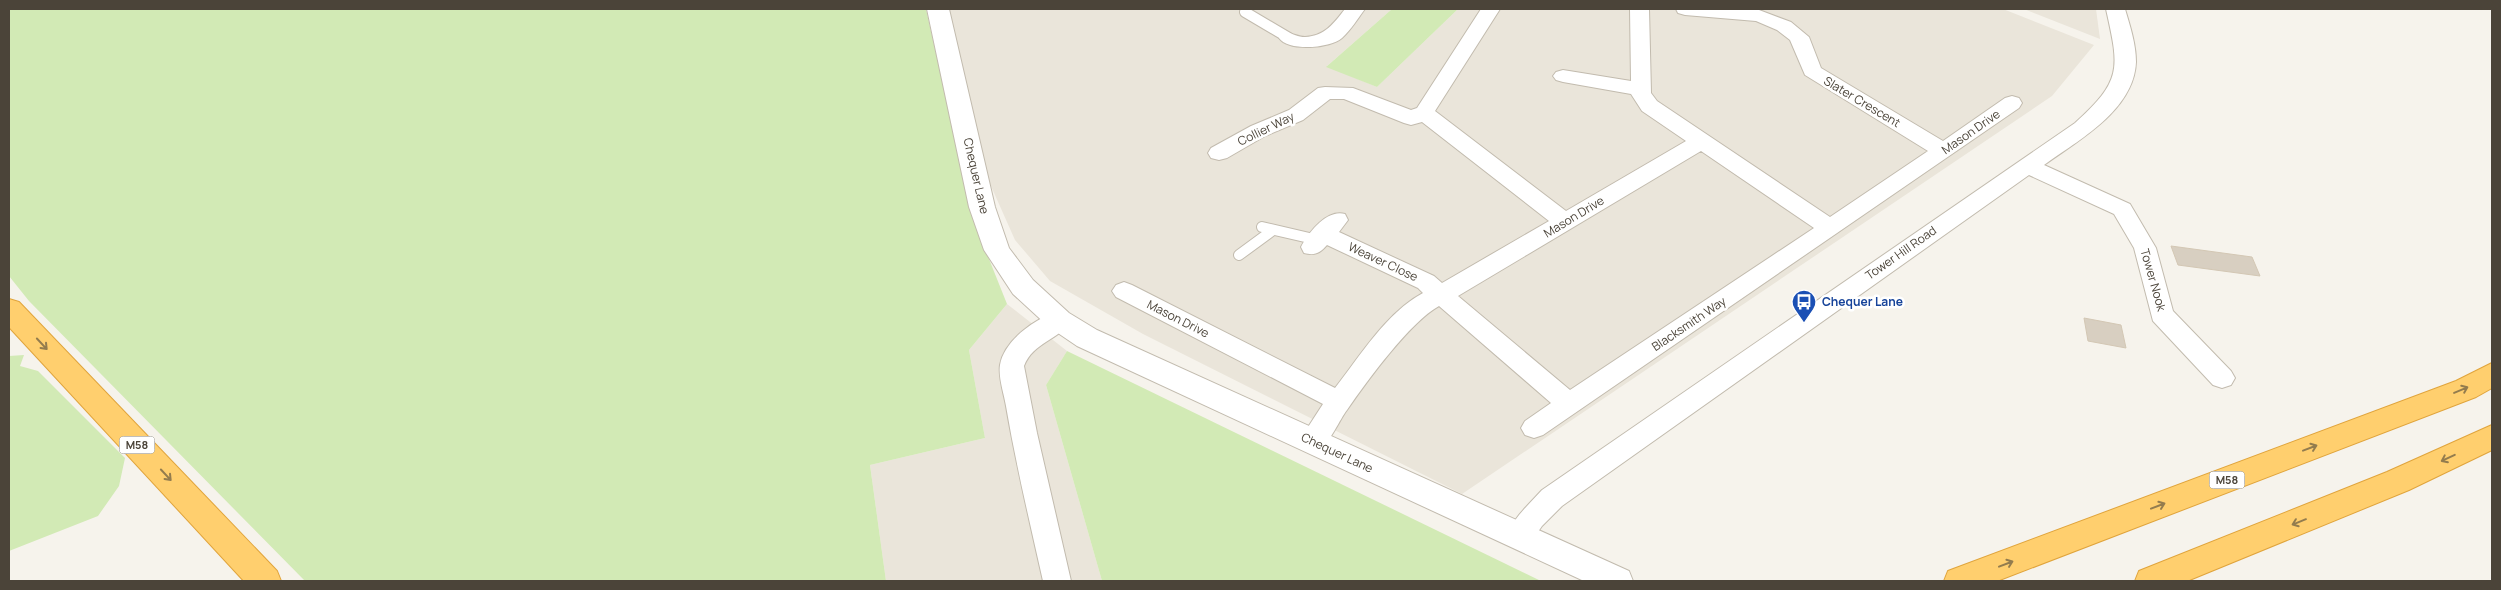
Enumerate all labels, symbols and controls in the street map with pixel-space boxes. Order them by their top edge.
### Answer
street label: Slater Crescent [1821,72,1904,131]
street label: Mason Drive [1938,105,2003,158]
street label: Collier Way [1235,107,1298,150]
street label: Chequer Lane [959,136,993,216]
street label: Mason Drive [1540,192,1607,241]
street label: Tower Hill Road [1862,222,1940,283]
street label: Weaver Close [1346,238,1421,285]
street label: Tower Nook [2136,247,2171,314]
bus stop icon: Chequer Lane [1791,289,1817,323]
street label: Blacksmith Way [1648,292,1730,355]
place label: Chequer Lane [1822,293,1903,310]
street label: Mason Drive [1144,296,1212,342]
one-way arrow [36,338,48,351]
one-way arrow [2453,385,2468,394]
street label: Chequer Lane [1298,428,1376,477]
road number: M58 [120,436,154,454]
one-way arrow [2301,443,2317,452]
one-way arrow [2441,454,2456,463]
one-way arrow [160,469,172,482]
road number: M58 [2210,472,2244,488]
one-way arrow [2150,501,2165,510]
one-way arrow [2292,517,2307,527]
one-way arrow [1998,559,2013,568]

